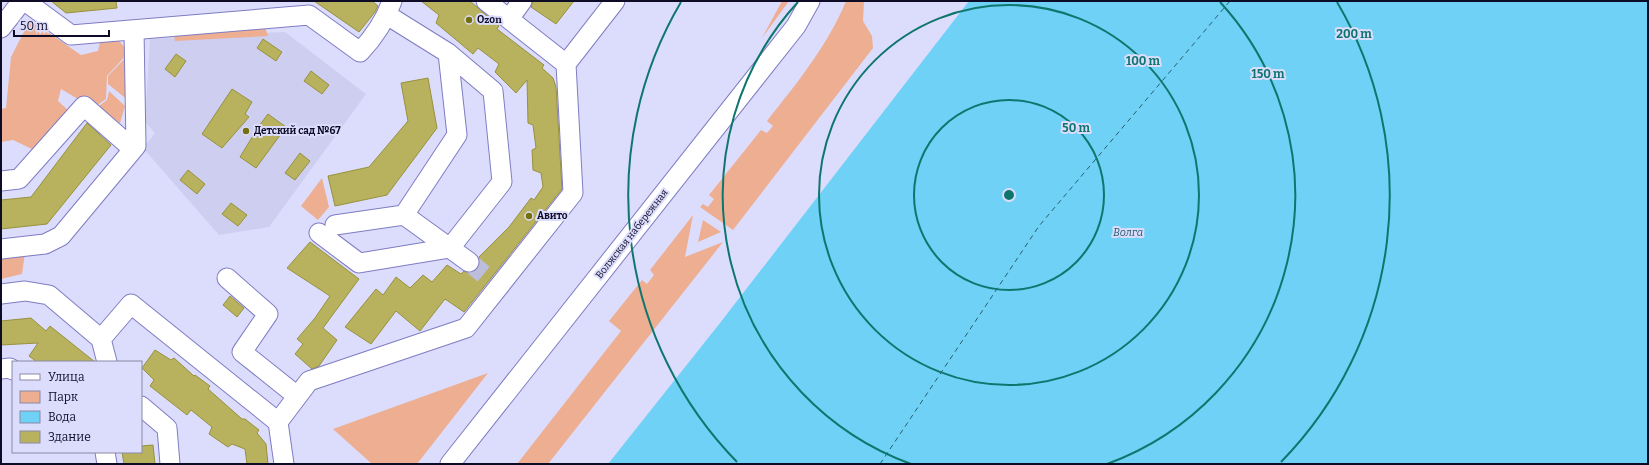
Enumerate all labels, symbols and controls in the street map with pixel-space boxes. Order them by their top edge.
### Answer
scale bar [14,12,109,38]
place label: Ozon [477,14,502,26]
marker: Ozon [464,15,474,25]
text: 50 m [20,19,49,33]
text: 200 m [1336,27,1372,41]
text: 100 m [1126,54,1161,68]
text: 150 m [1252,67,1285,81]
text: 50 m [1062,121,1090,135]
place label: Детский сад №67 [254,125,341,137]
marker: Детский сад №67 [241,126,251,136]
street label: Волжская набережная [593,186,671,281]
centre of rings [1002,188,1016,202]
place label: Авито [537,210,568,222]
marker: Авито [524,211,534,221]
water label: Волга [1113,226,1143,239]
legend [12,361,142,453]
text: Улица [48,370,85,384]
text: Парк [48,390,78,404]
text: Вода [48,410,77,424]
text: Здание [48,430,91,444]

